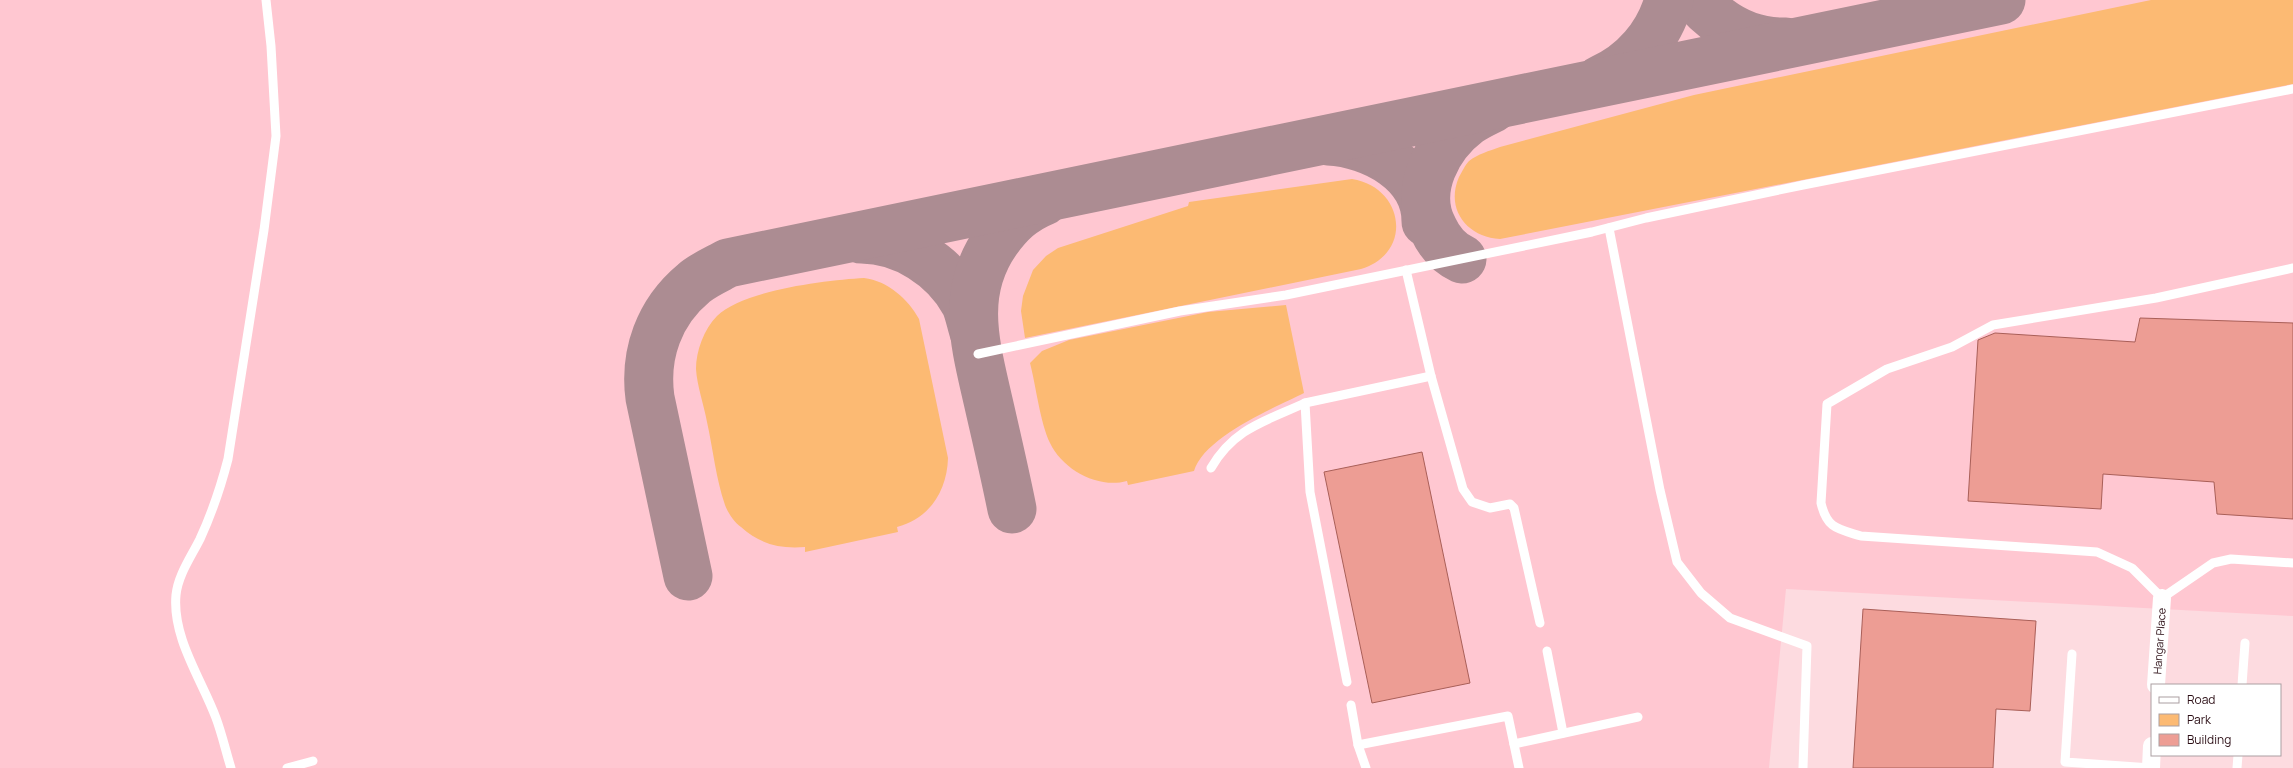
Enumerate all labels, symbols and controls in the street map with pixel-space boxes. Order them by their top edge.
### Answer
street label: Hangar Place [2149,607,2169,675]
legend [2151,684,2281,756]
text: Road [2187,691,2215,708]
text: Park [2187,711,2212,728]
text: Building [2187,731,2231,748]

